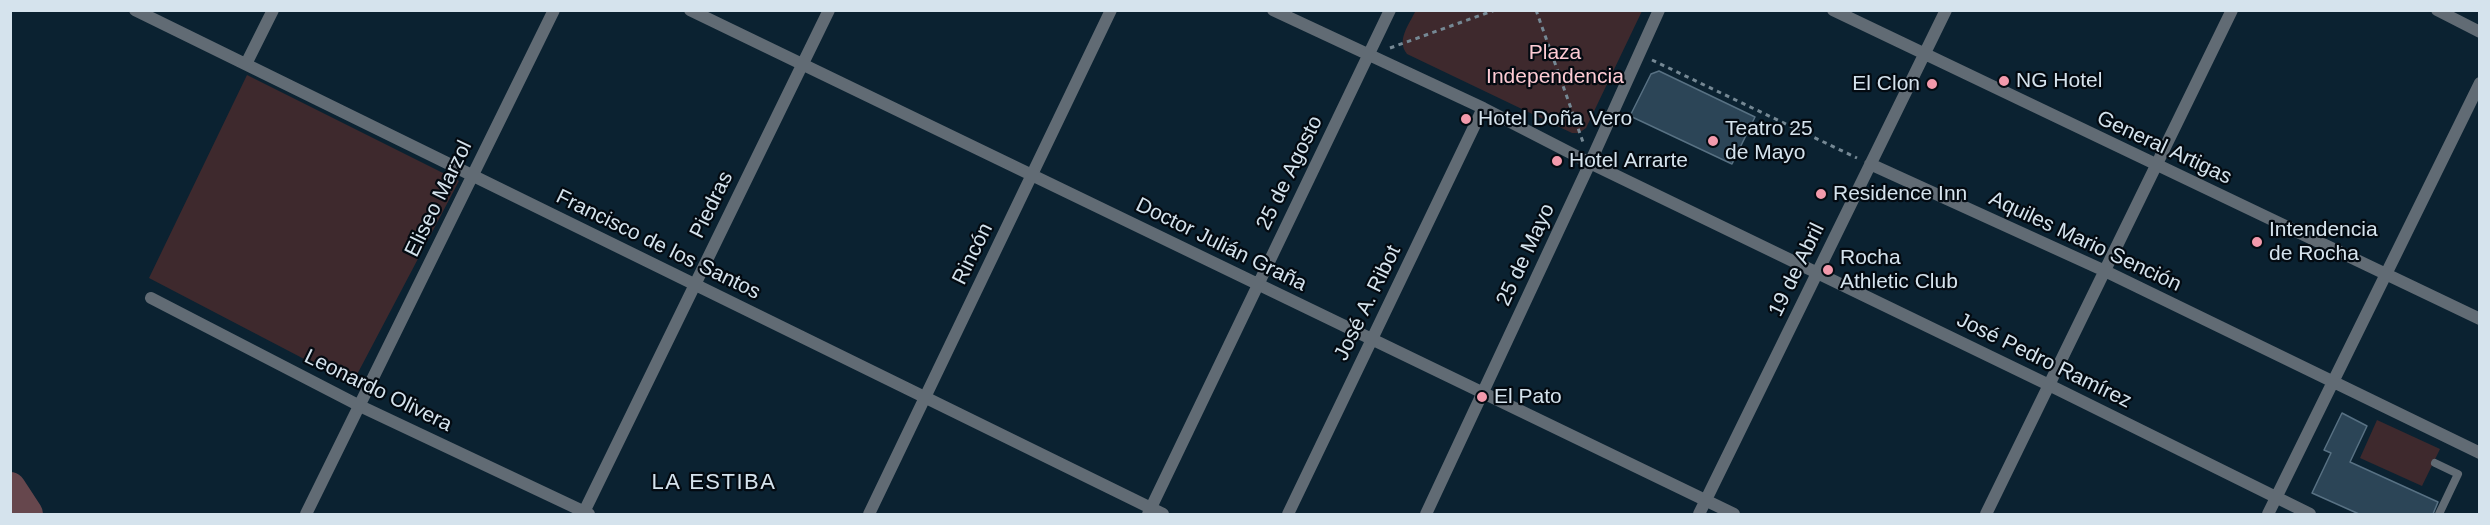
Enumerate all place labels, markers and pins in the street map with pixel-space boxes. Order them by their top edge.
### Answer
place label: NG Hotel [2016,68,2102,94]
place label: El Clon [1852,71,1920,97]
marker: NG Hotel [1997,74,2011,88]
marker: El Clon [1925,77,1939,91]
place label: Hotel Doña Vero [1478,106,1632,132]
marker: Hotel Doña Vero [1459,112,1473,126]
place label: Teatro 25 de Mayo [1725,116,1813,166]
marker: Teatro 25 de Mayo [1706,134,1720,148]
place label: Hotel Arrarte [1569,148,1688,174]
marker: Hotel Arrarte [1550,154,1564,168]
place label: Residence Inn [1833,181,1967,207]
marker: Residence Inn [1814,187,1828,201]
place label: Intendencia de Rocha [2269,217,2378,267]
marker: Intendencia de Rocha [2250,235,2264,249]
place label: Rocha Athletic Club [1840,245,1958,295]
marker: Rocha Athletic Club [1821,263,1835,277]
place label: El Pato [1494,384,1562,410]
marker: El Pato [1475,390,1489,404]

